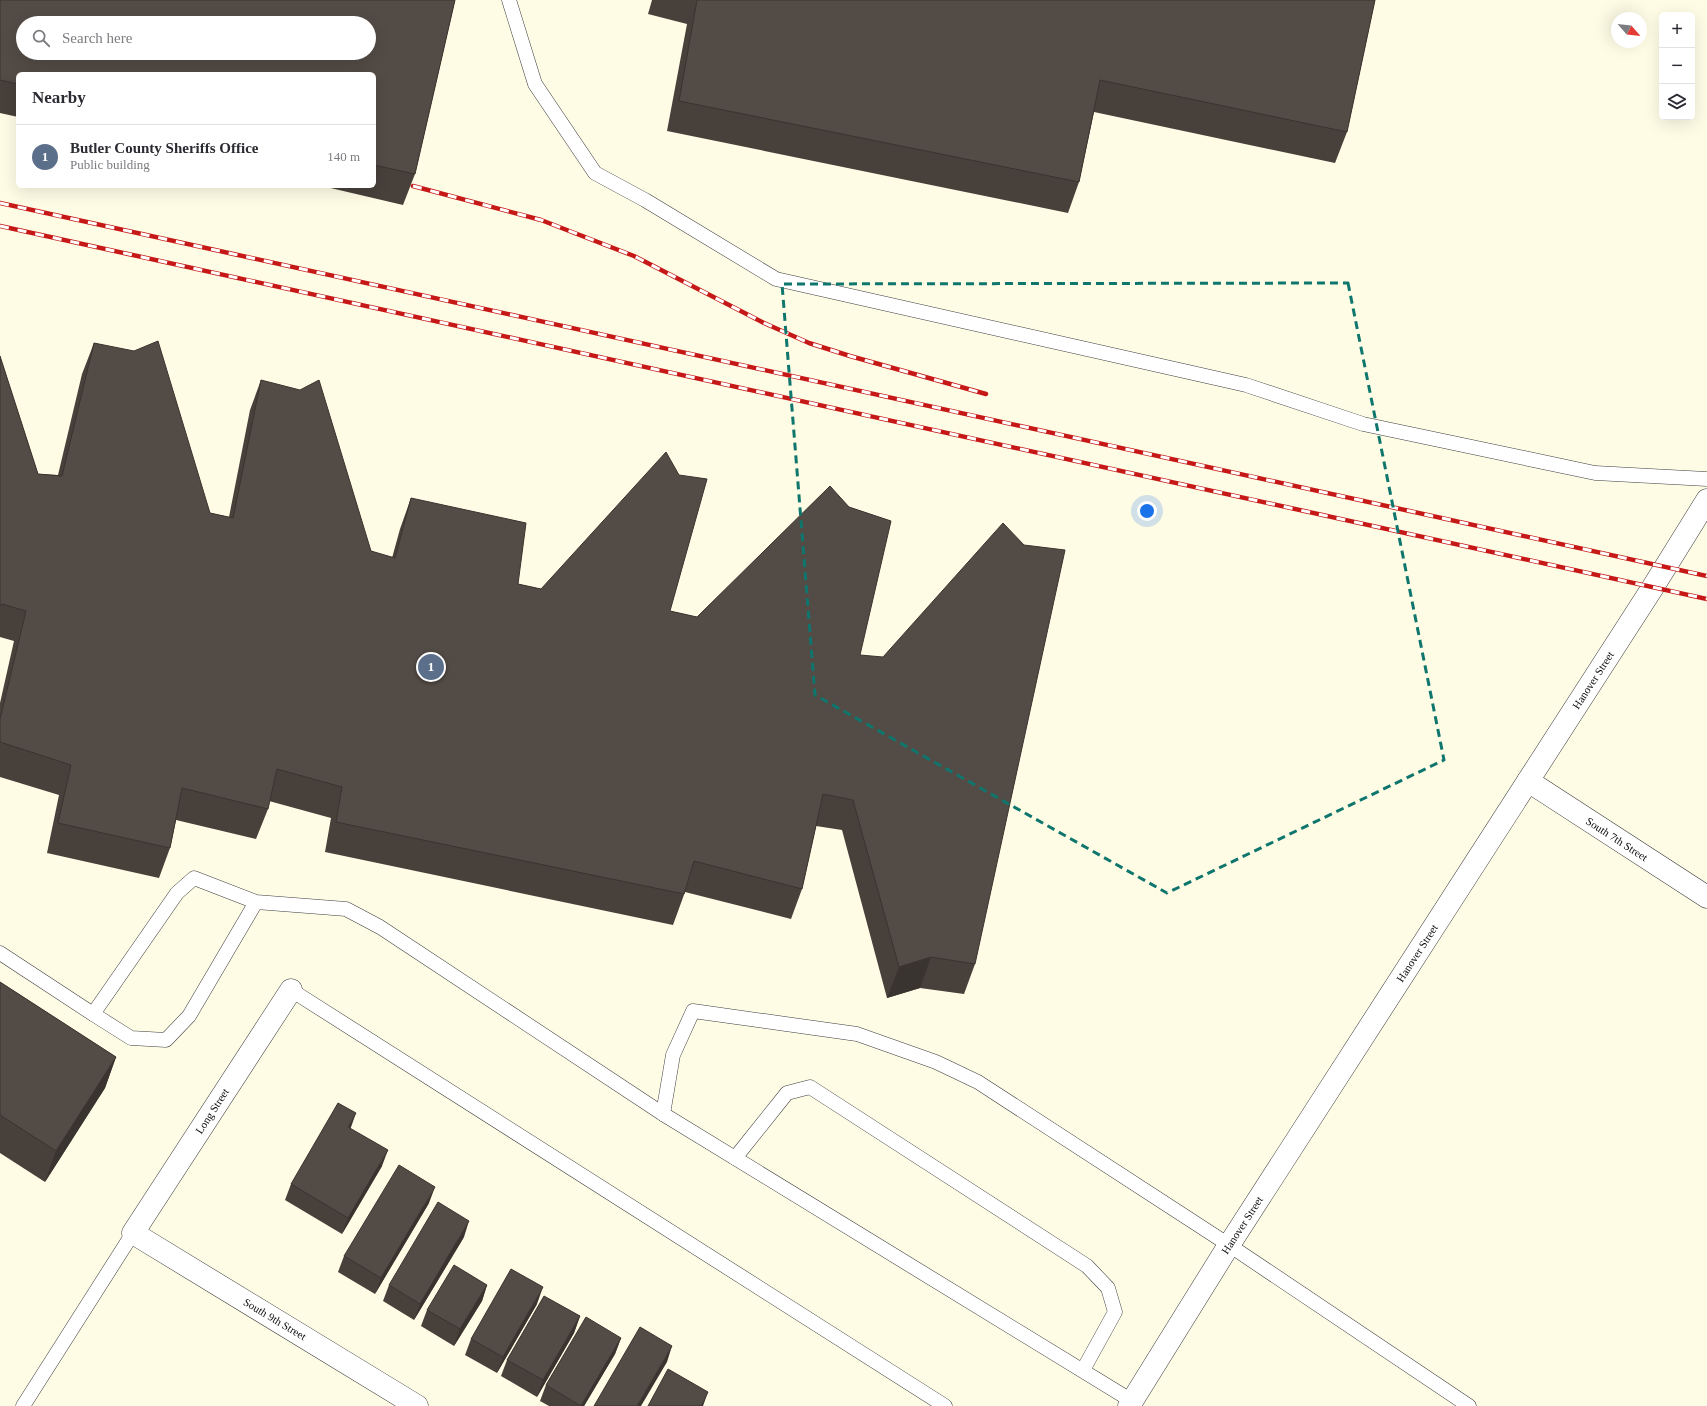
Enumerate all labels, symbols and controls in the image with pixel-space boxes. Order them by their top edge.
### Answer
north arrow [1611,12,1647,48]
map controls [1659,12,1695,120]
button: + [1659,12,1695,48]
search box [16,16,376,60]
icon: search [30,27,52,49]
text: Search here [62,30,132,46]
button: − [1659,48,1695,84]
button: layers [1659,84,1695,120]
text: Nearby [32,88,86,107]
text: Butler County Sheriffs Office [70,140,258,156]
text: 1 [42,149,48,164]
text: 140 m [327,149,360,164]
text: Public building [70,157,150,172]
your location [1137,501,1157,521]
street label: Hanover Street [1570,649,1616,711]
pin: 1 [418,652,444,682]
street label: South 7th Street [1584,815,1650,863]
street label: Hanover Street [1394,922,1440,984]
street label: Long Street [193,1086,231,1136]
street label: Hanover Street [1219,1194,1265,1256]
street label: South 9th Street [242,1296,308,1342]

